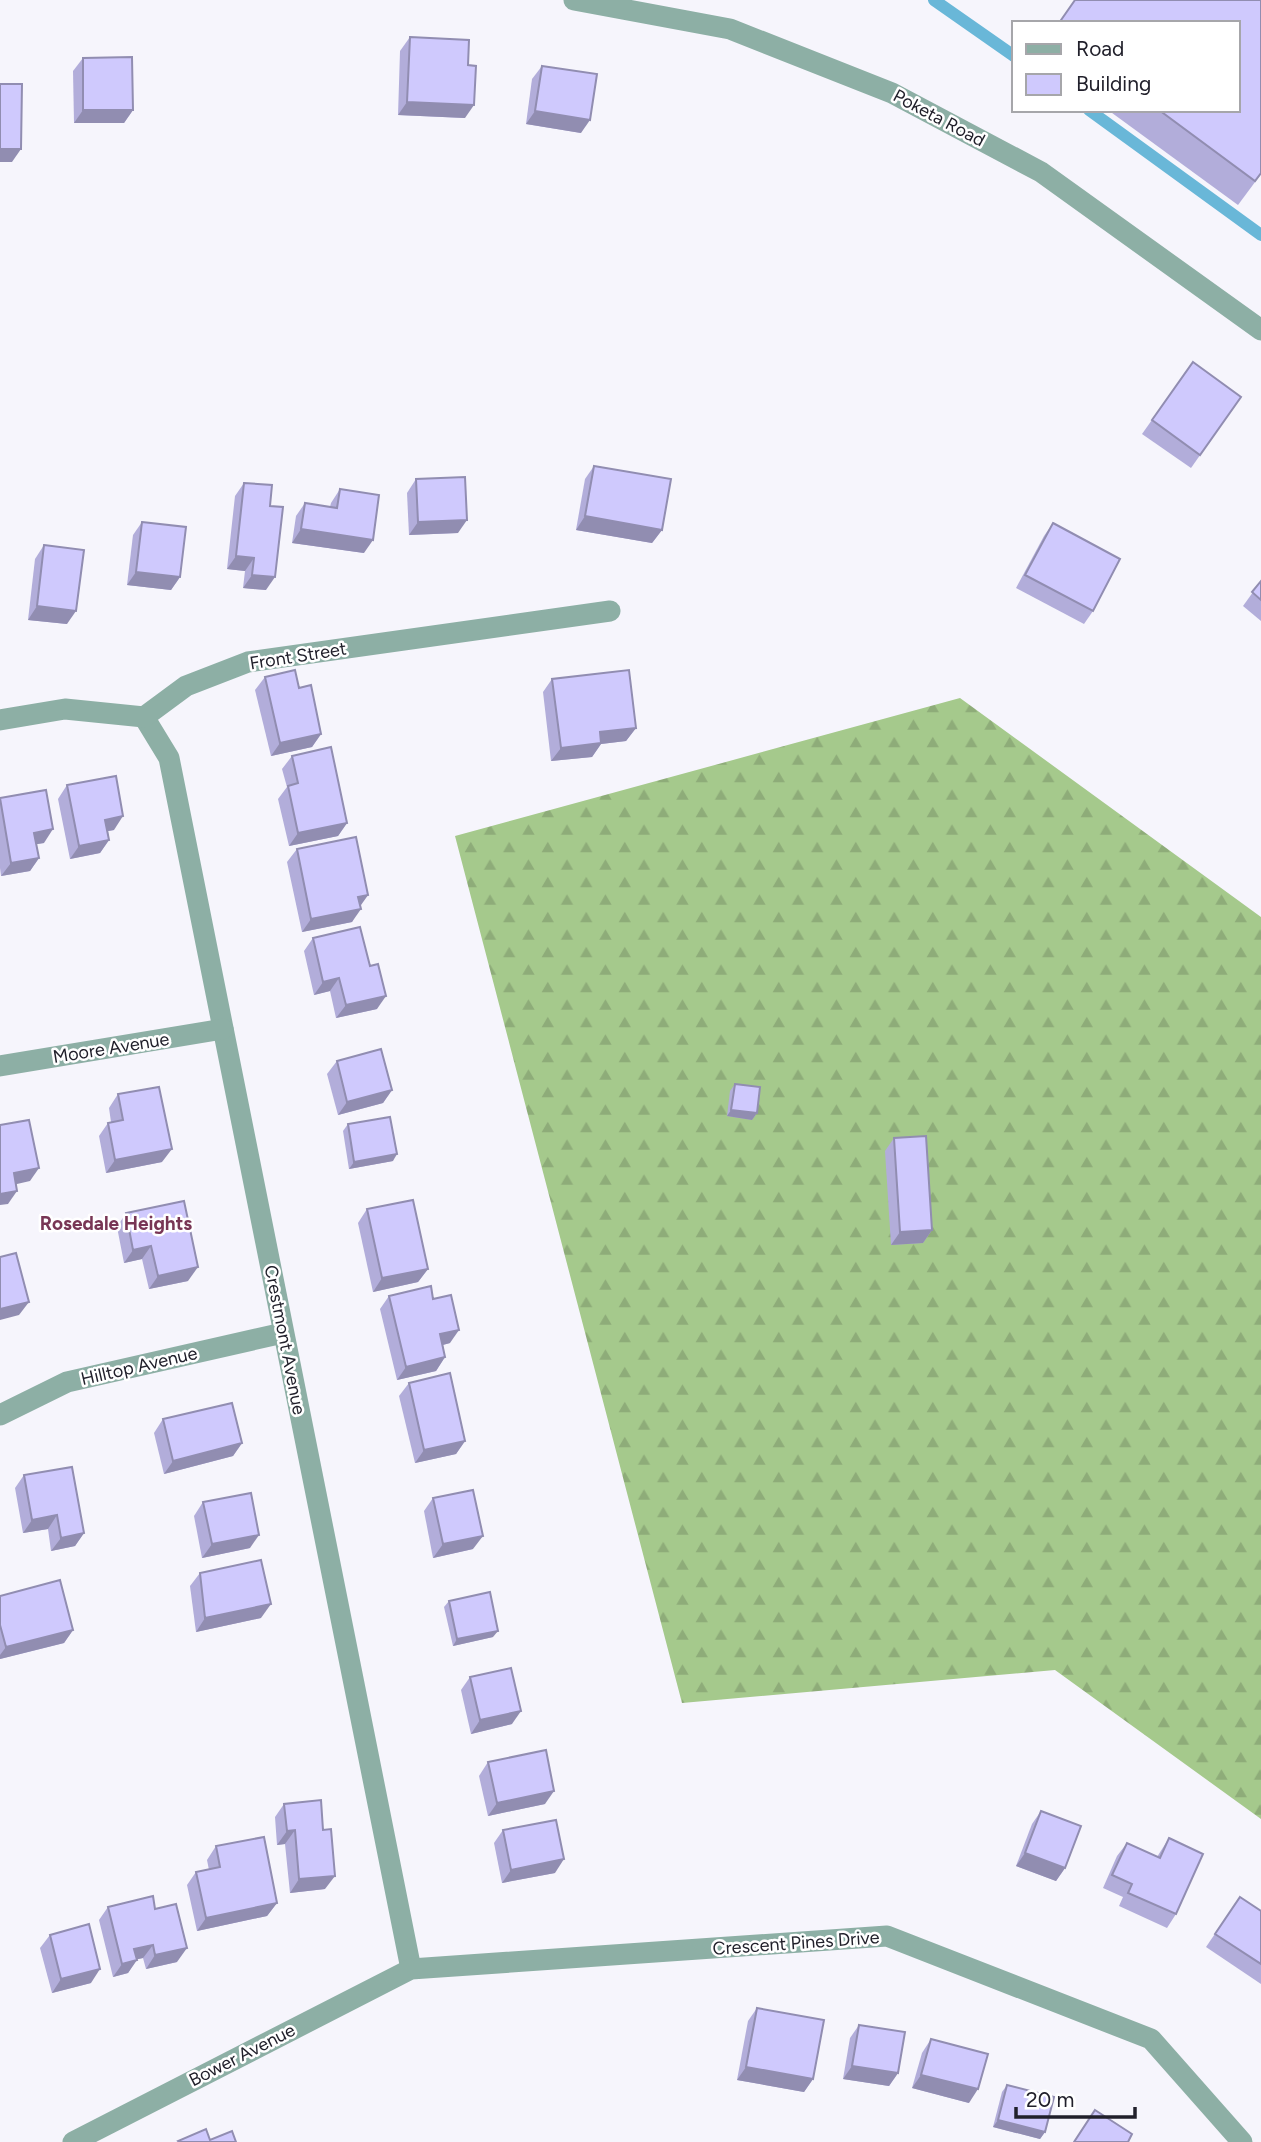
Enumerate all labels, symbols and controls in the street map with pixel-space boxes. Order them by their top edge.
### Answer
legend [1012,21,1240,112]
text: Road [1076,36,1124,61]
text: Building [1076,71,1151,96]
street label: Poketa Road [889,85,989,151]
street label: Front Street [248,637,348,675]
street label: Moore Avenue [51,1028,171,1068]
district label: Rosedale Heights [40,1212,192,1235]
street label: Crestmont Avenue [260,1263,310,1417]
street label: Hilltop Avenue [79,1342,199,1390]
street label: Crescent Pines Drive [712,1926,880,1960]
street label: Bower Avenue [185,2019,299,2091]
scale bar [1016,2076,1135,2120]
text: 20 m [1026,2087,1074,2112]

